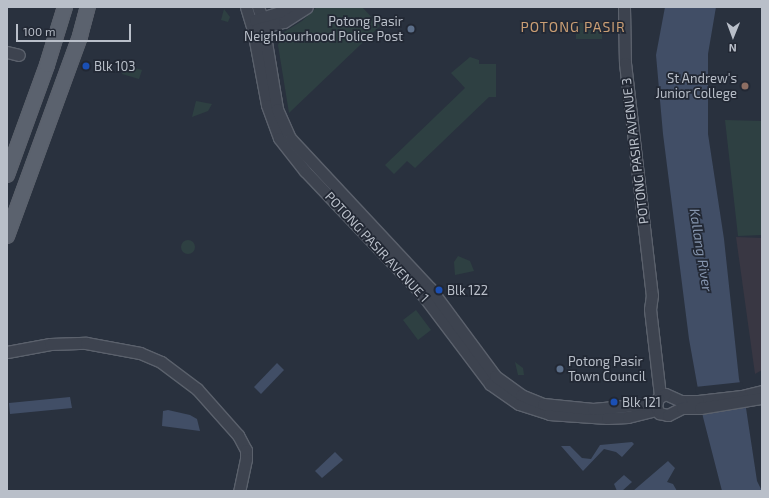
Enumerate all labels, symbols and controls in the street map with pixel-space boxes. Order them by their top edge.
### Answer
place label: Potong Pasir Neighbourhood Police Post [244,14,403,45]
scale bar [18,16,133,42]
north arrow [713,16,753,56]
district label: POTONG PASIR [520,19,626,35]
text: 100 m [23,24,55,38]
marker: Potong Pasir Neighbourhood Police Post [406,24,416,34]
text: N [729,42,737,55]
place label: Blk 103 [94,58,136,74]
marker: Blk 103 [81,61,91,71]
place label: St Andrew's Junior College [655,71,737,102]
street label: POTONG PASIR AVENUE 3 [618,77,652,225]
marker: St Andrew's Junior College [740,81,750,91]
street label: POTONG PASIR AVENUE 1 [322,189,432,305]
water label: Kallang River [686,207,716,293]
place label: Blk 122 [447,282,488,298]
marker: Blk 122 [434,285,444,295]
place label: Potong Pasir Town Council [568,354,646,385]
marker: Potong Pasir Town Council [555,364,565,374]
place label: Blk 121 [622,394,661,410]
marker: Blk 121 [609,397,619,407]

